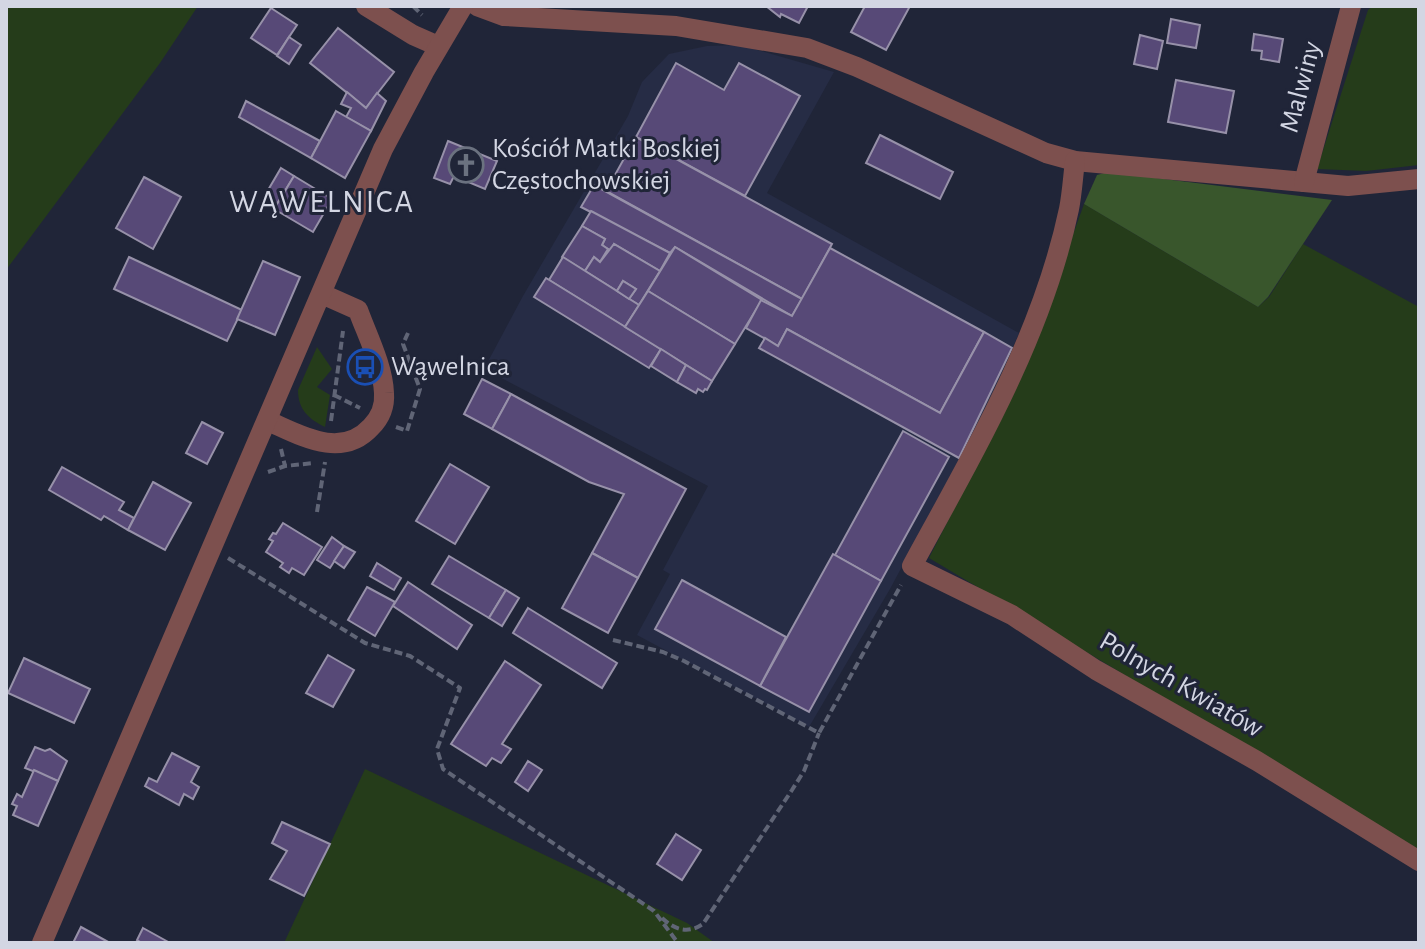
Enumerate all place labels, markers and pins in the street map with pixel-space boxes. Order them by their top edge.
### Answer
place label: Kościół Matki Boskiej Częstochowskiej [492,135,721,195]
church icon: Kościół Matki Boskiej Częstochowskiej [447,146,485,184]
bus stop icon: Wąwelnica [346,348,384,386]
place label: Wąwelnica [391,353,510,381]

